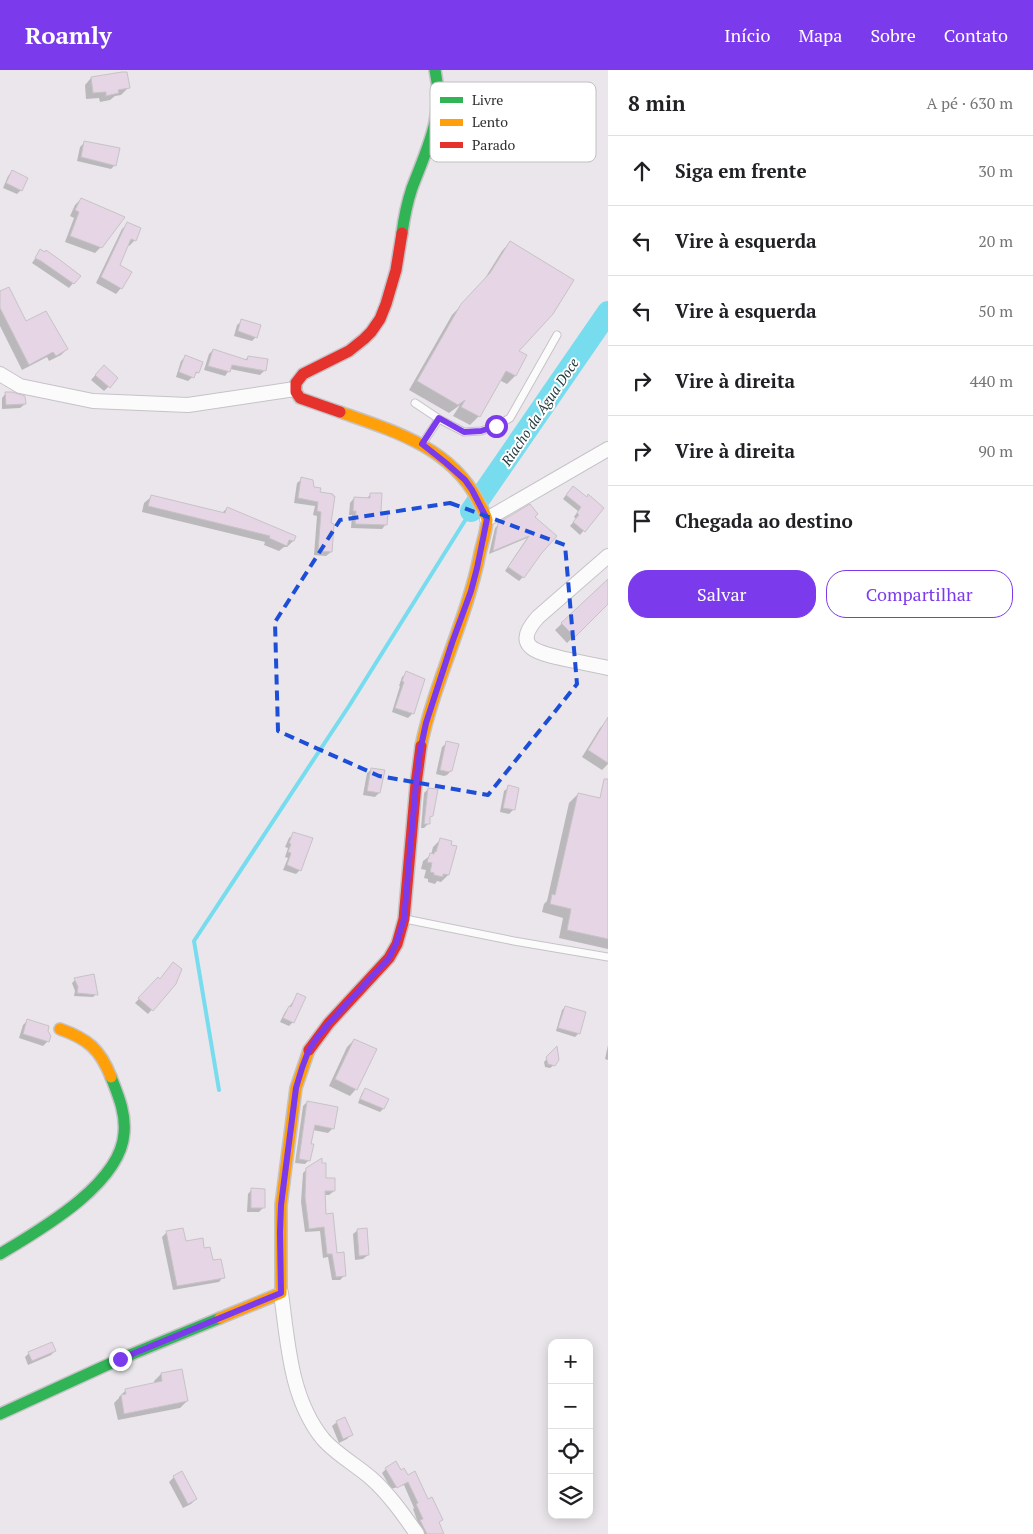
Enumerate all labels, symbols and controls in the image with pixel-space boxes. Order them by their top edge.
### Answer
text: Roamly [25,19,112,51]
text: Início [724,23,770,47]
text: Mapa [798,23,842,47]
text: Sobre [870,23,916,47]
text: Contato [944,23,1008,47]
legend [430,82,596,162]
text: 8 min [628,89,685,117]
text: Livre [472,90,503,109]
text: A pé · 630 m [926,92,1013,114]
text: Lento [472,112,508,131]
text: Parado [472,135,516,154]
icon: ahead [628,157,656,185]
text: Siga em frente [675,158,807,183]
text: 30 m [978,160,1013,182]
icon: left [628,227,656,255]
text: Vire à esquerda [675,228,817,253]
text: 20 m [978,230,1013,252]
icon: left [628,297,656,325]
text: Vire à esquerda [675,298,817,323]
text: 50 m [978,300,1013,322]
water label: Riacho da Água Doce [496,354,583,470]
icon: right [628,367,656,395]
text: Vire à direita [675,368,795,393]
text: 440 m [970,370,1013,392]
route start [485,415,508,438]
icon: right [628,437,656,465]
text: Vire à direita [675,438,795,463]
text: 90 m [978,440,1013,462]
icon: arrive [628,507,656,535]
text: Chegada ao destino [675,508,853,533]
button: Salvar [628,570,816,618]
button: Compartilhar [826,570,1013,618]
map controls [548,1339,593,1519]
button: + [548,1339,593,1384]
route end [109,1348,132,1371]
button: − [548,1384,593,1429]
button: locate [548,1429,593,1474]
button: layers [548,1474,593,1519]

